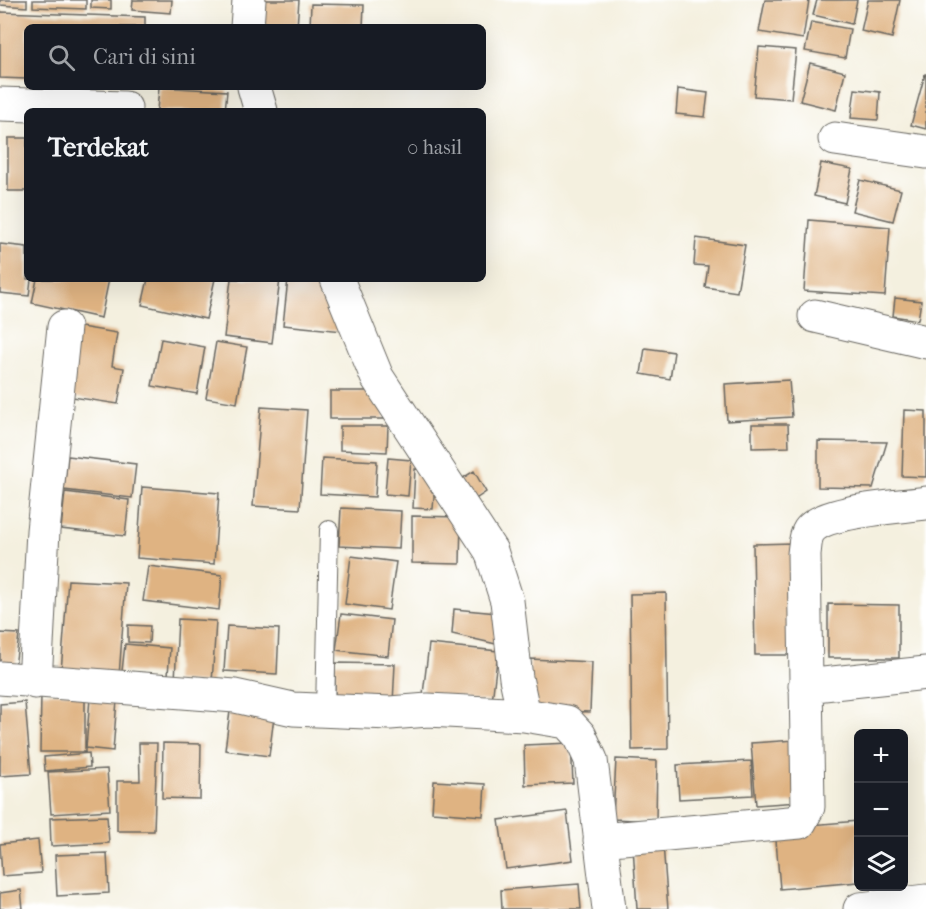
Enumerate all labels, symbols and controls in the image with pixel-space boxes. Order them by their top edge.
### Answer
search box [24,24,486,90]
icon: search [45,41,78,74]
text: Cari di sini [93,44,196,70]
text: Terdekat [48,132,149,163]
text: 0 hasil [407,136,462,159]
map controls [854,729,908,891]
button: + [854,729,908,783]
button: − [854,783,908,837]
button: layers [854,837,908,891]

